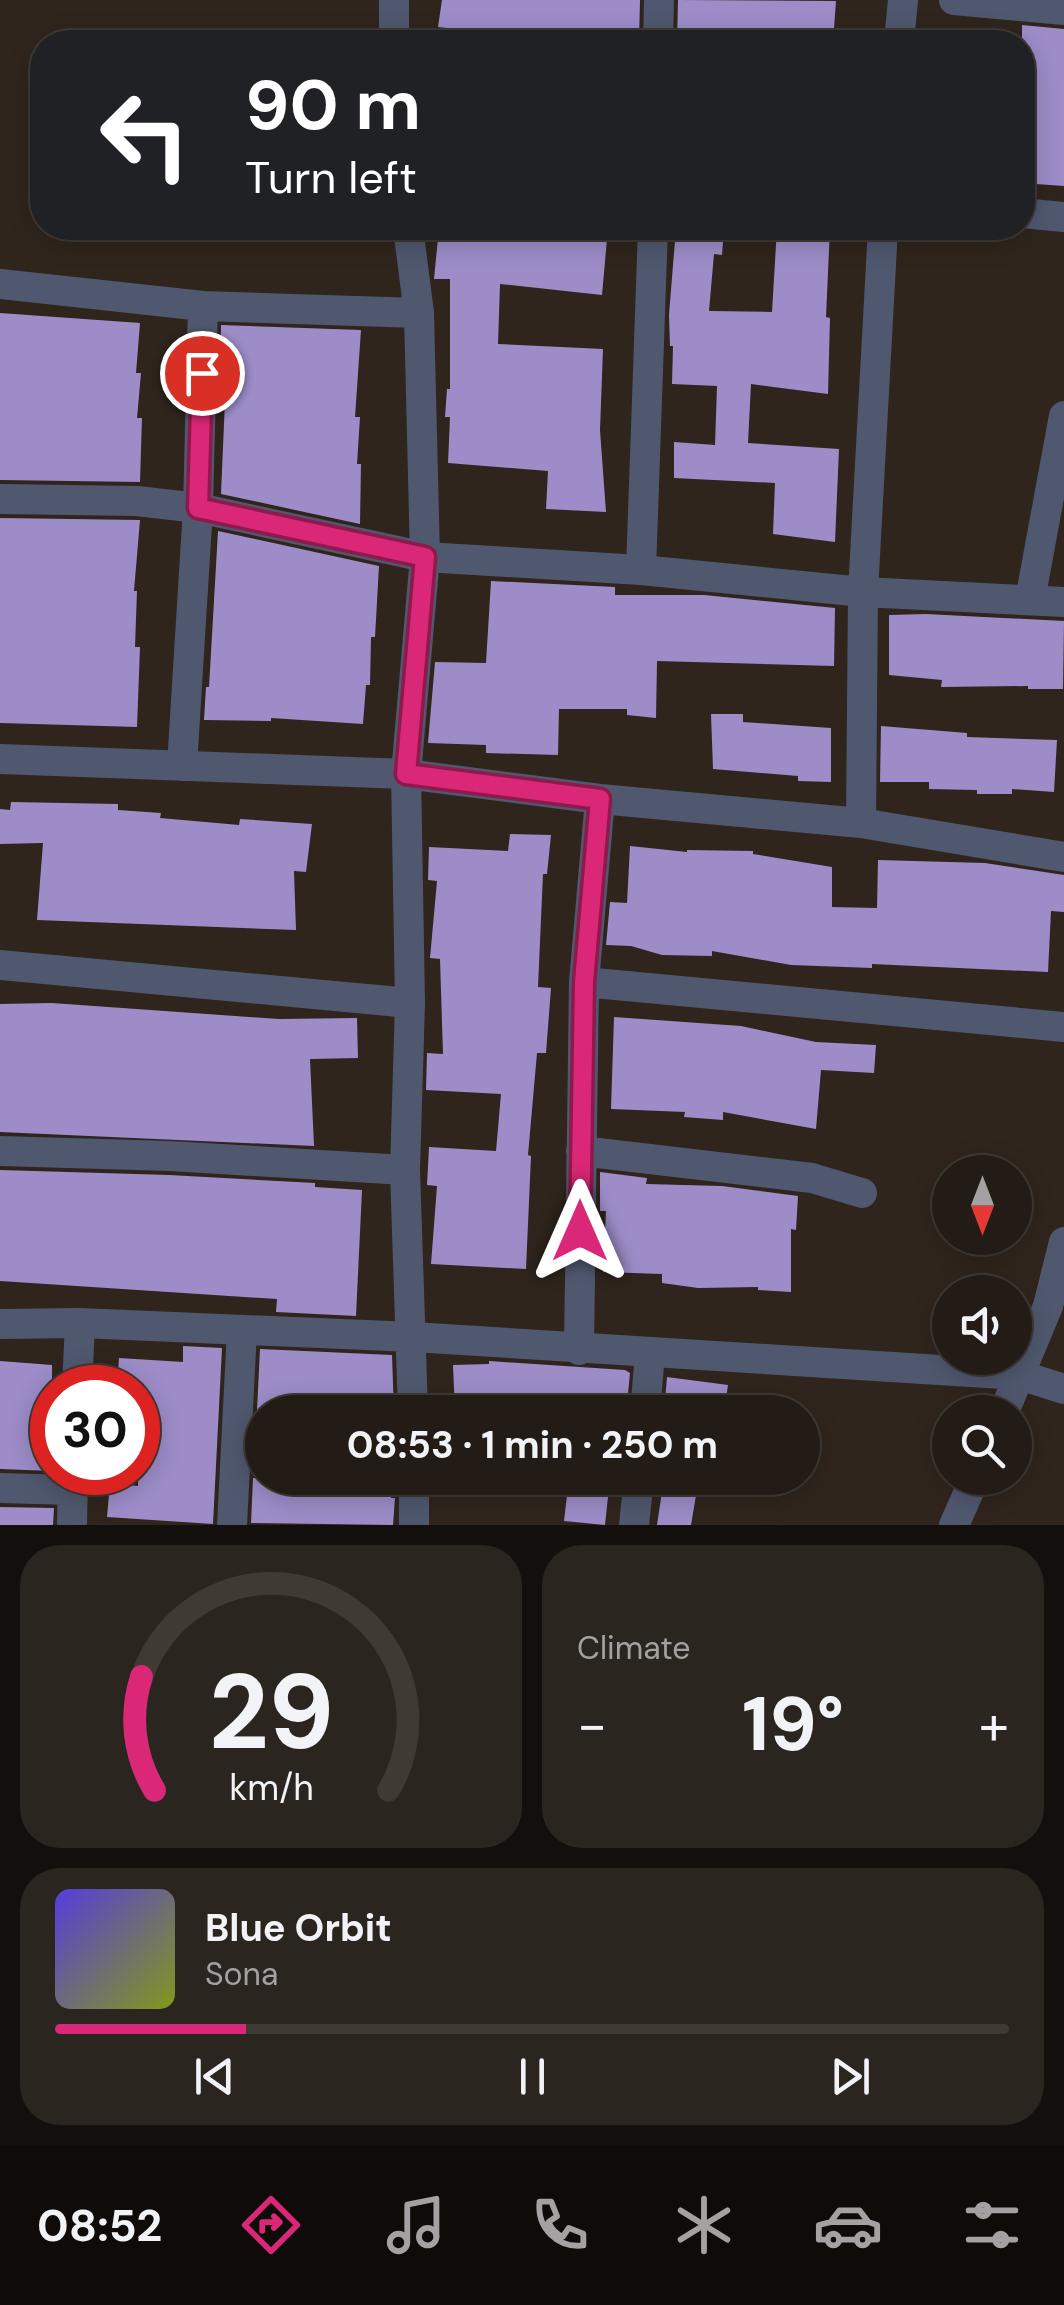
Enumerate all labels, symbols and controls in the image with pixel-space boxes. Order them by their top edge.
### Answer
text: 90 m [245,60,421,151]
icon: left [80,70,210,200]
text: Turn left [245,148,417,207]
pin [160,331,245,416]
icon: arrive [175,346,230,401]
north arrow [932,1155,1032,1255]
map controls [932,1155,1032,1495]
position arrow [528,1179,632,1283]
button: sound [932,1275,1032,1375]
speed limit sign: 30 [30,1365,160,1495]
button: search [932,1395,1032,1495]
text: 08:53 · 1 min · 250 m [347,1420,718,1470]
text: Climate [577,1627,691,1669]
text: 29 [208,1645,334,1780]
text: 19° [742,1676,844,1773]
text: − [577,1689,607,1761]
text: + [979,1689,1009,1761]
text: km/h [229,1765,313,1811]
text: Blue Orbit [205,1903,392,1953]
text: Sona [205,1953,278,1995]
icon: previous [187,2049,242,2104]
icon: pause [505,2049,560,2104]
icon: next [823,2049,878,2104]
icon: directions [236,2190,306,2260]
icon: music [381,2190,451,2260]
icon: phone [525,2190,595,2260]
icon: climate [669,2190,739,2260]
icon: car [813,2190,883,2260]
icon: filters [957,2190,1027,2260]
text: 08:52 [37,2196,162,2255]

